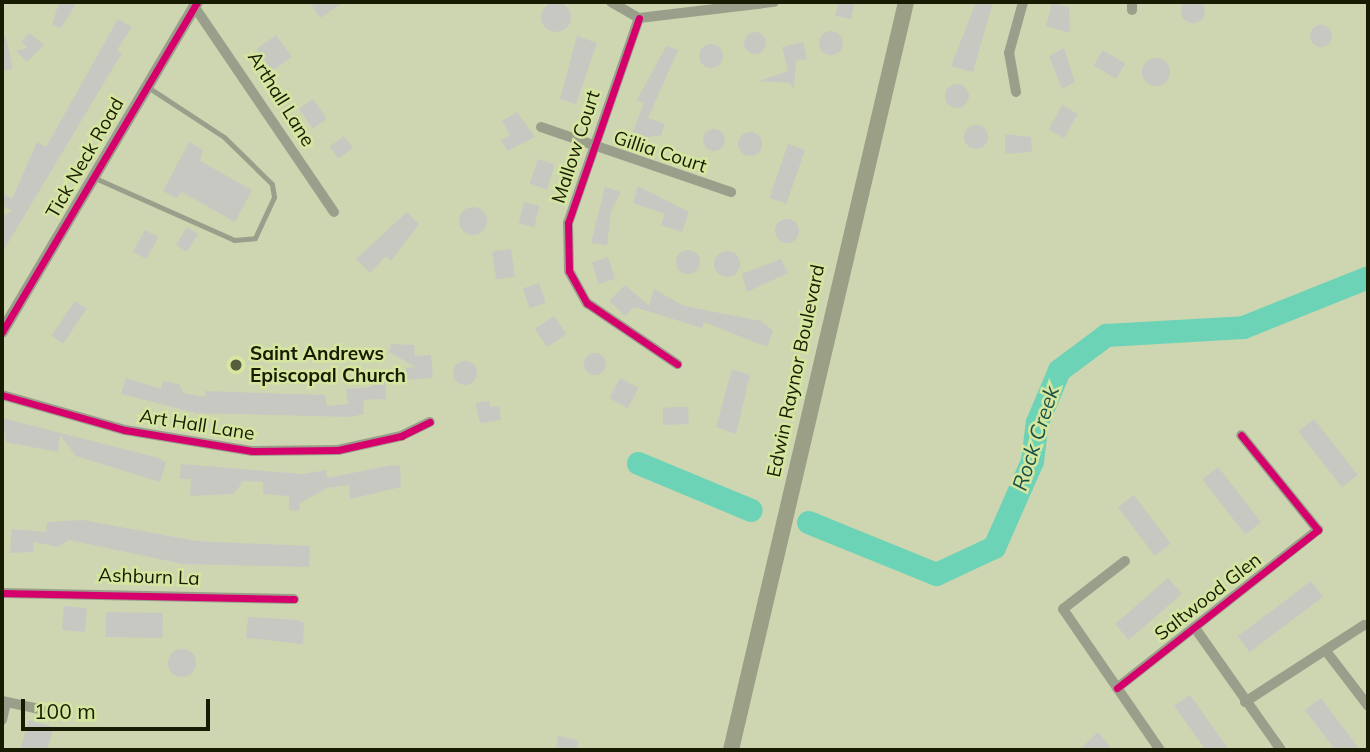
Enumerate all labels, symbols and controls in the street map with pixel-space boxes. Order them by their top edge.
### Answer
street label: Arthall Lane [243,47,319,151]
street label: Mallow Court [547,88,605,206]
street label: Tick Neck Road [41,94,129,222]
street label: Gillia Court [611,126,709,178]
street label: Edwin Raynor Boulevard [762,263,830,479]
place label: Saint Andrews Episcopal Church [250,343,406,387]
marker: Saint Andrews Episcopal Church [228,357,244,373]
water label: Rock Creek [1006,383,1064,493]
street label: Art Hall Lane [138,405,256,445]
street label: Saltwood Glen [1150,548,1266,646]
street label: Ashburn La [98,564,200,590]
scale bar [24,686,214,730]
text: 100 m [34,698,96,724]

